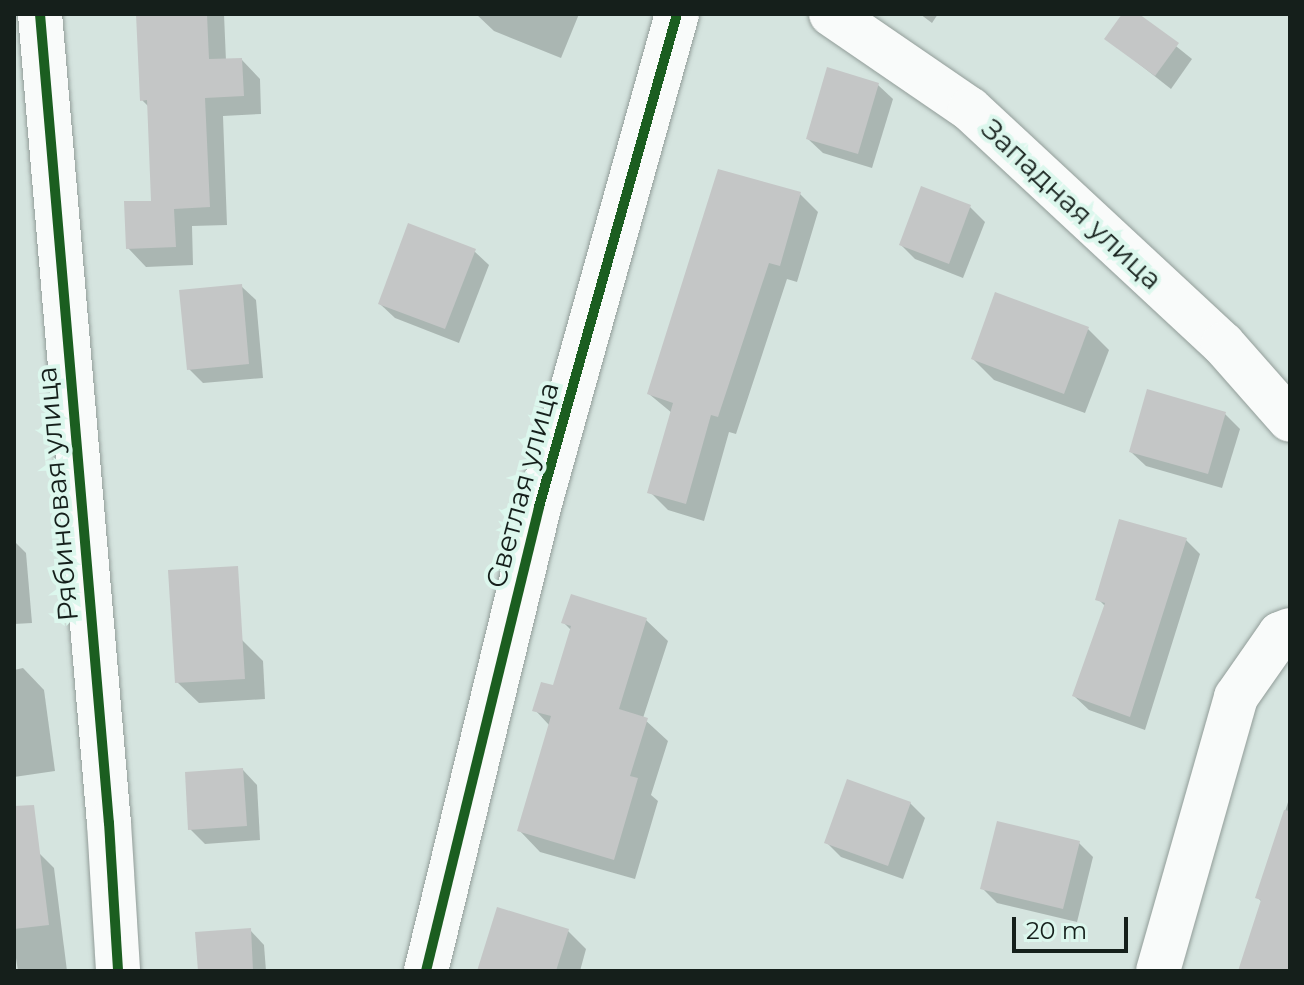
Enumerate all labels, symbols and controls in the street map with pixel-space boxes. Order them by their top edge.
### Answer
street label: Западная улица [975,112,1169,296]
street label: Рябиновая улица [29,365,85,623]
street label: Светлая улица [478,378,566,592]
scale bar [1016,901,1132,951]
text: 20 m [1026,916,1087,945]

